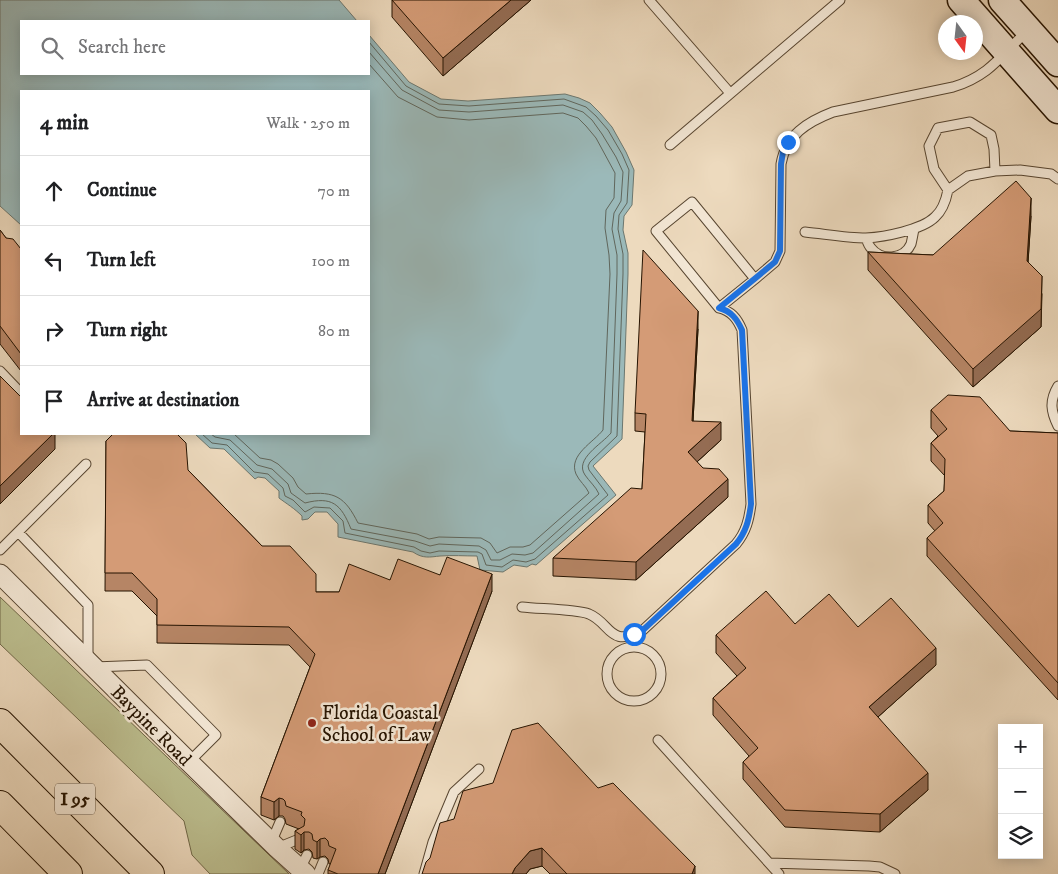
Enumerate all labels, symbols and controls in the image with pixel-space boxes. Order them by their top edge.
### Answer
north arrow [938,15,983,60]
search box [20,20,370,75]
icon: search [38,34,66,62]
text: Search here [78,36,166,59]
text: 4 min [40,110,89,136]
text: Walk · 250 m [266,113,350,133]
route end [777,131,800,154]
icon: ahead [40,177,68,205]
text: Continue [87,179,157,202]
text: 70 m [318,181,350,201]
icon: left [40,247,68,275]
text: Turn left [87,249,156,272]
text: 100 m [312,251,350,271]
icon: right [40,317,68,345]
text: Turn right [87,319,167,342]
text: 80 m [318,321,350,341]
icon: arrive [40,387,68,415]
text: Arrive at destination [87,389,239,412]
route start [623,623,646,646]
street label: Baypine Road [106,681,196,772]
place label: Florida Coastal School of Law [322,702,439,747]
marker: Florida Coastal School of Law [306,717,318,729]
map controls [998,724,1043,859]
button: + [998,724,1043,769]
button: − [998,769,1043,814]
road number: I 95 [55,784,95,814]
button: layers [998,814,1043,859]

